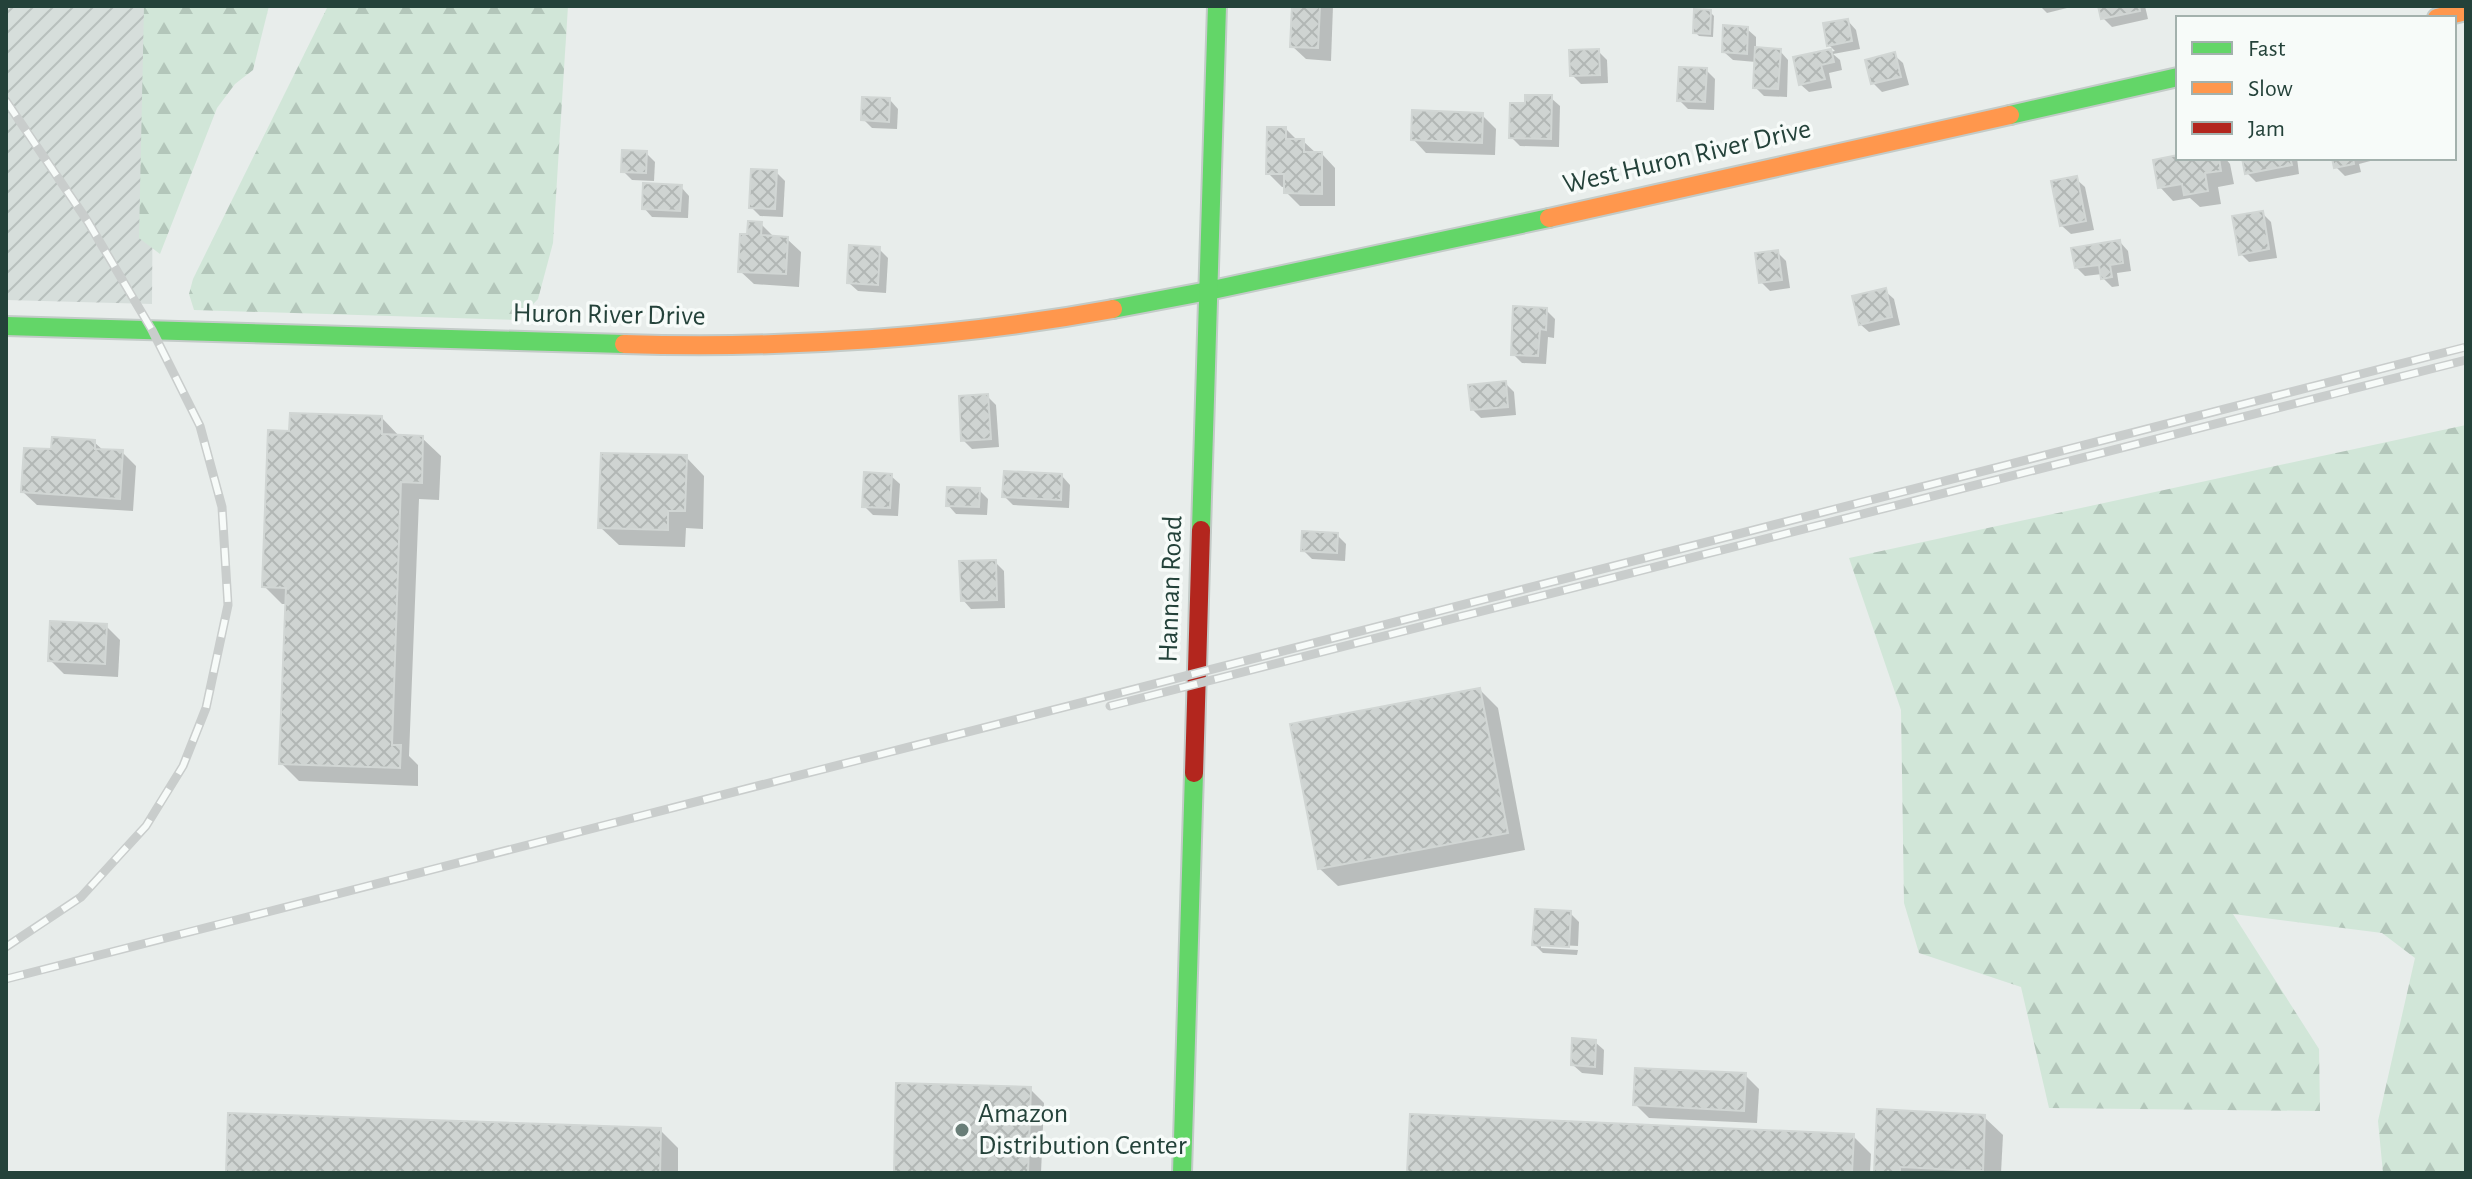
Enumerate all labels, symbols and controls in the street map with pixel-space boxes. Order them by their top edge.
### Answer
legend [2176,16,2456,160]
text: Fast [2248,37,2286,61]
text: Slow [2248,77,2293,101]
street label: West Huron River Drive [1560,115,1814,199]
text: Jam [2248,117,2285,141]
street label: Huron River Drive [512,299,706,331]
street label: Hannan Road [1154,515,1188,663]
place label: Amazon Distribution Center [978,1100,1187,1160]
marker: Amazon Distribution Center [953,1121,971,1139]

